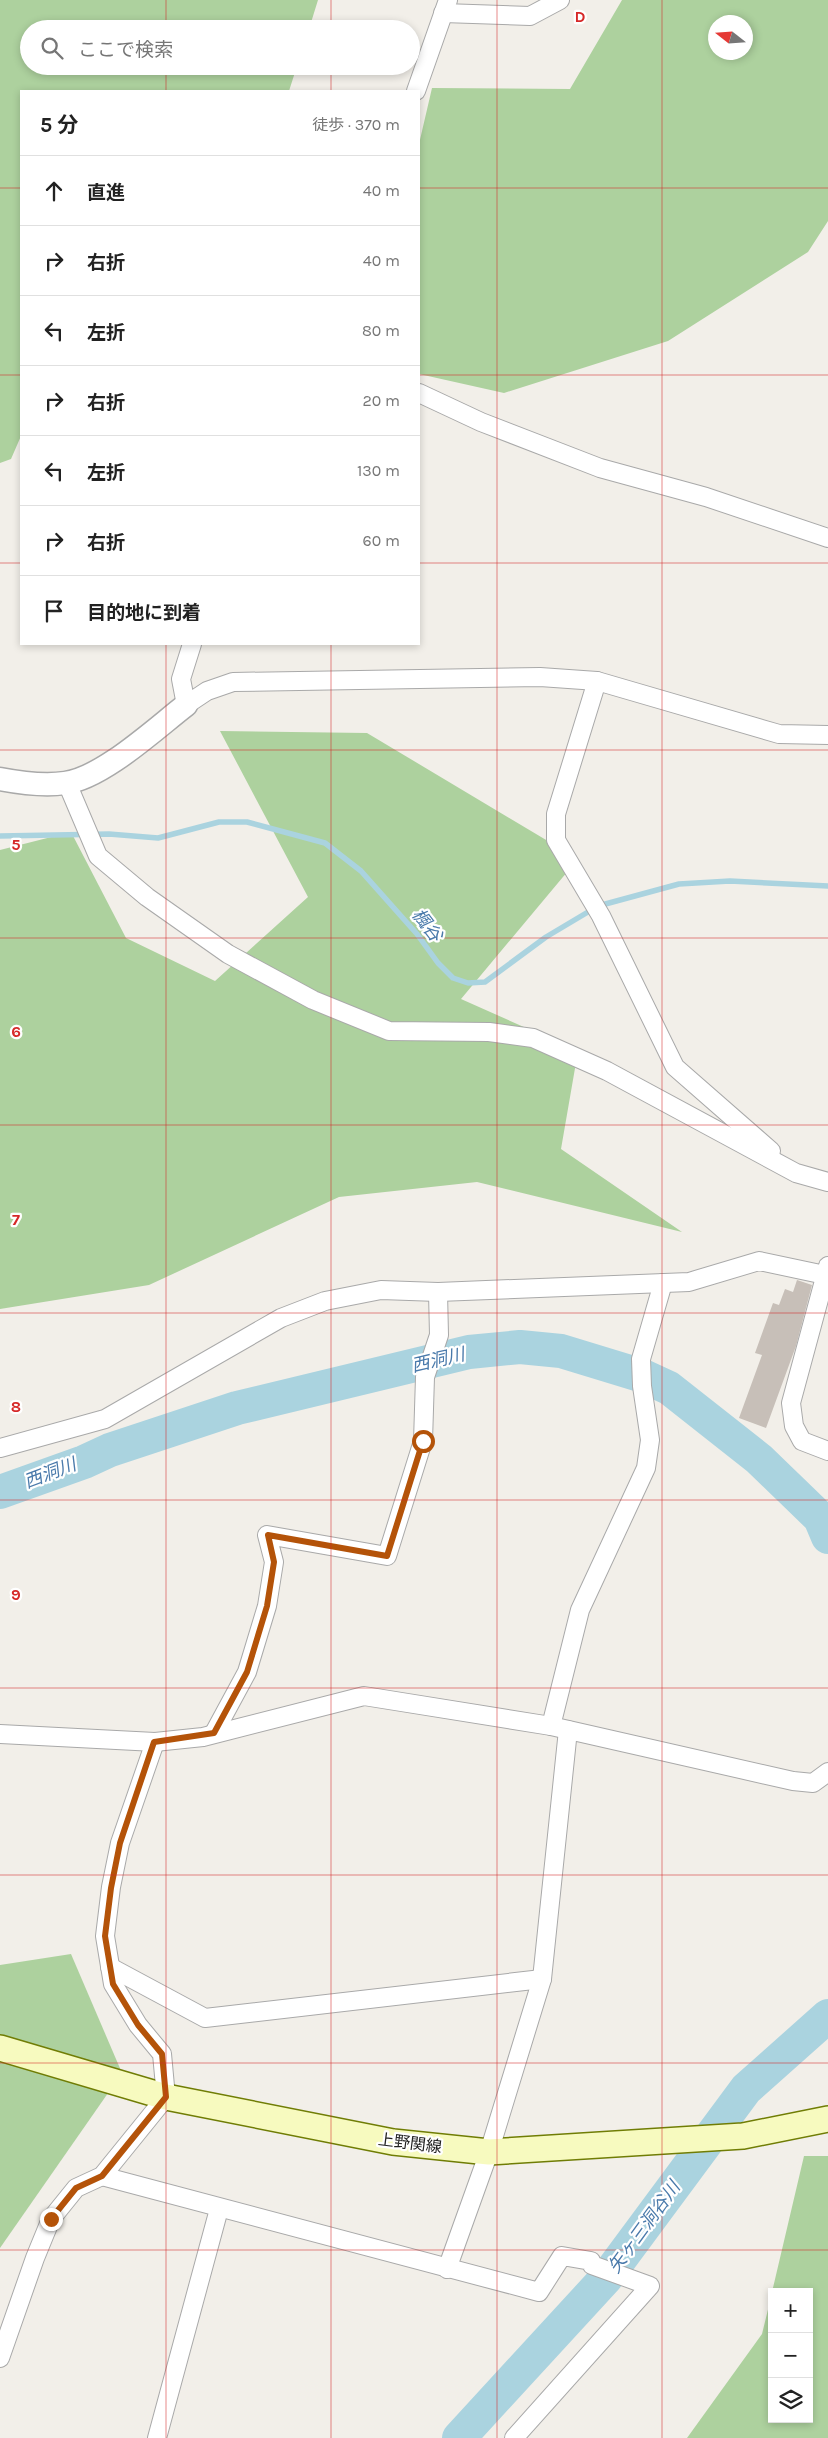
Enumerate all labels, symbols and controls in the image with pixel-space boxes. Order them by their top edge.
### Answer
text: D [575,7,586,26]
north arrow [708,15,753,60]
search box [20,20,420,75]
icon: search [38,34,66,62]
text: ここで検索 [78,39,173,61]
text: 5 分 [40,113,79,137]
text: 徒歩 · 370 m [312,115,400,134]
icon: ahead [40,177,68,205]
text: 40 m [363,181,400,200]
text: 直進 [87,182,125,204]
icon: right [40,247,68,275]
text: 40 m [363,251,400,270]
text: 右折 [87,252,125,274]
icon: left [40,317,68,345]
text: 80 m [362,321,400,340]
text: 左折 [87,322,125,344]
icon: right [40,387,68,415]
text: 20 m [362,391,400,410]
text: 右折 [87,392,125,414]
icon: left [40,457,68,485]
text: 130 m [357,461,400,480]
text: 左折 [87,462,125,484]
icon: right [40,527,68,555]
text: 60 m [363,531,400,550]
text: 右折 [87,532,125,554]
icon: arrive [40,597,68,625]
text: 目的地に到着 [87,602,201,624]
text: 5 [11,835,21,854]
water label: 楓谷 [407,904,448,948]
text: 6 [11,1022,21,1041]
text: 7 [12,1210,20,1229]
water label: 西洞川 [409,1343,469,1377]
text: 8 [11,1397,21,1416]
route start [412,1430,435,1453]
water label: 西洞川 [21,1452,81,1493]
text: 9 [11,1585,21,1604]
street label: 上野関線 [377,2130,443,2156]
water label: 矢ヶ三洞谷川 [603,2175,686,2277]
route end [40,2208,63,2231]
map controls [768,2288,813,2423]
button: + [768,2288,813,2333]
button: − [768,2333,813,2378]
button: layers [768,2378,813,2423]

